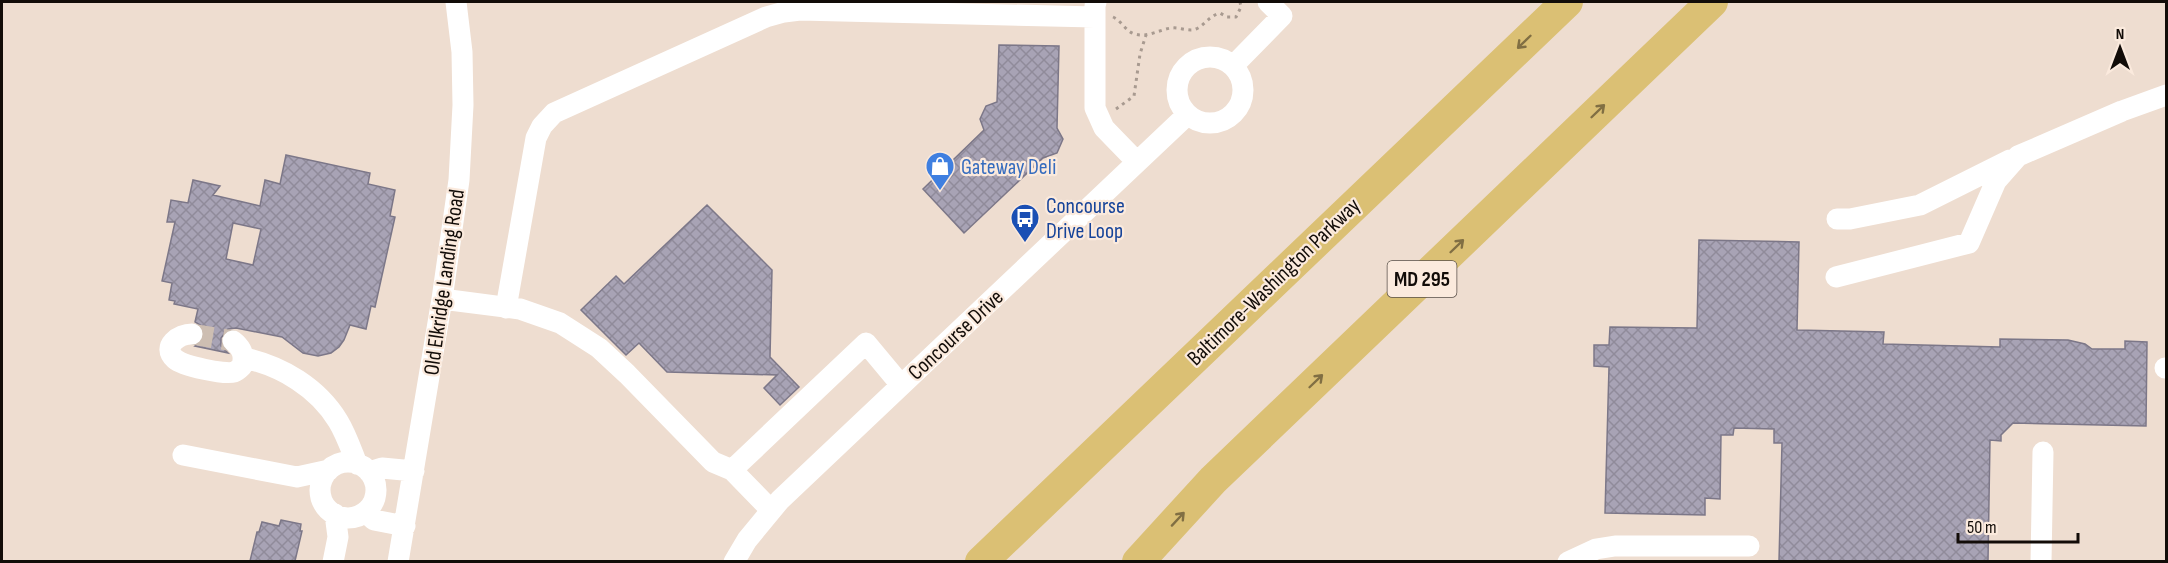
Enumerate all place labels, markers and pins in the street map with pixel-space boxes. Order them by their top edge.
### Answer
shop icon: Gateway Deli [924,150,956,192]
place label: Gateway Deli [961,154,1056,181]
place label: Concourse Drive Loop [1046,193,1125,245]
bus stop icon: Concourse Drive Loop [1009,202,1041,244]

